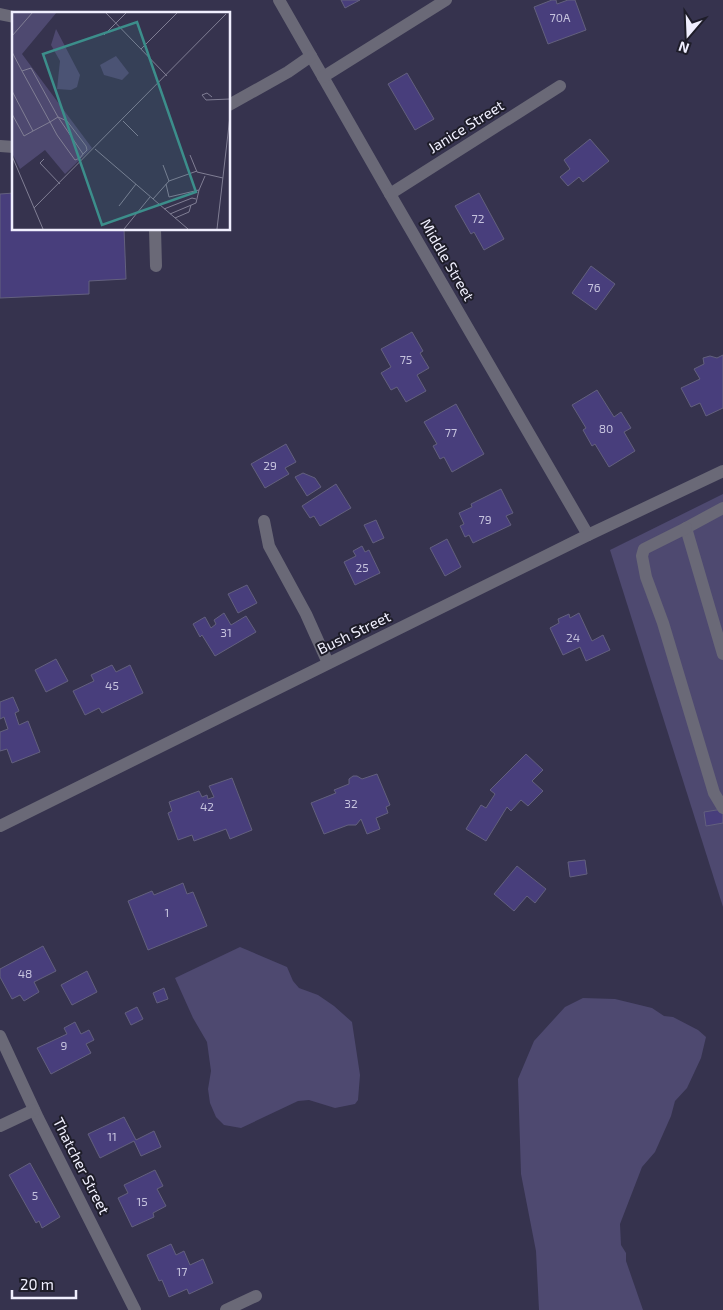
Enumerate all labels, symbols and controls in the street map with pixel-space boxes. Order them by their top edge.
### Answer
house number: 70A [550,10,571,24]
north arrow [663,10,713,60]
inset map [12,12,230,230]
text: N [676,38,691,57]
street label: Janice Street [424,96,507,157]
house number: 72 [472,211,485,225]
street label: Middle Street [417,215,479,304]
house number: 76 [587,280,601,294]
house number: 75 [400,352,412,366]
house number: 80 [599,421,613,435]
house number: 77 [445,425,457,439]
house number: 29 [263,458,277,472]
house number: 79 [478,512,492,526]
house number: 25 [355,560,369,574]
street label: Bush Street [314,607,393,658]
house number: 31 [220,625,232,639]
house number: 24 [566,630,580,644]
house number: 45 [105,678,119,692]
house number: 32 [344,796,358,810]
house number: 42 [200,799,214,813]
house number: 1 [165,905,169,919]
house number: 48 [18,966,32,980]
house number: 9 [61,1038,68,1052]
street label: Thatcher Street [50,1114,114,1217]
house number: 11 [107,1129,117,1143]
house number: 5 [32,1188,38,1202]
house number: 15 [136,1194,148,1208]
house number: 17 [177,1264,187,1278]
scale bar [12,1268,76,1300]
text: 20 m [20,1275,54,1293]

